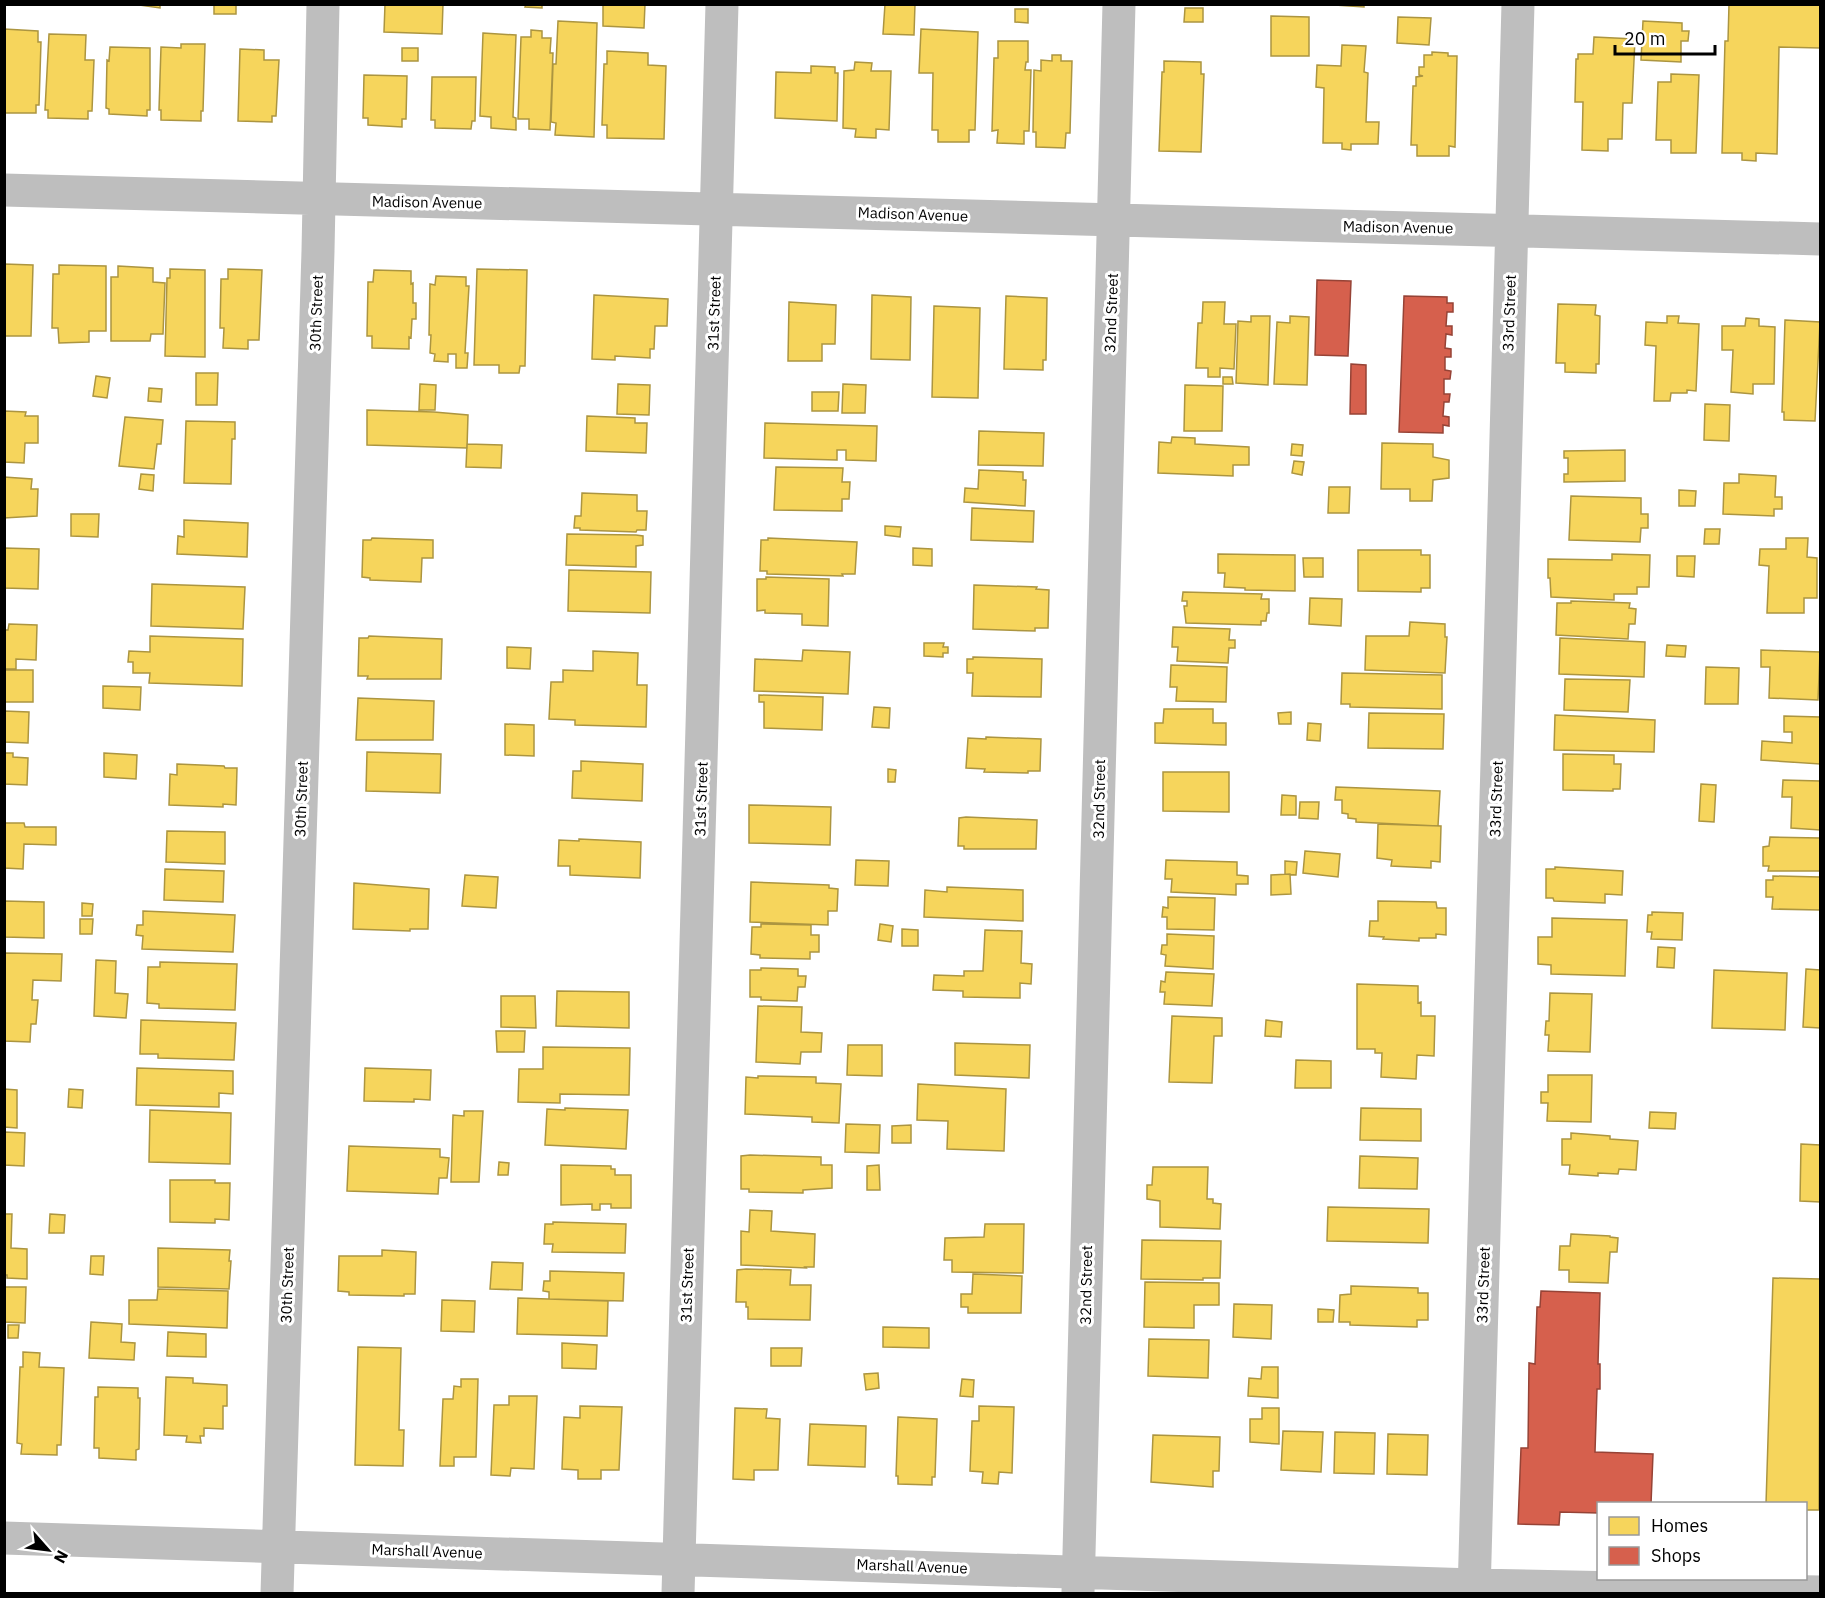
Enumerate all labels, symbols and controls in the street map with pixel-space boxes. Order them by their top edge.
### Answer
scale bar [1615,18,1716,56]
text: 20 m [1624,27,1666,50]
street label: Madison Avenue [372,192,482,212]
street label: Madison Avenue [857,203,969,225]
street label: Madison Avenue [1343,217,1453,237]
street label: 32nd Street [1100,273,1122,353]
street label: 30th Street [305,274,327,352]
street label: 33rd Street [1498,274,1520,352]
street label: 31st Street [703,275,725,351]
street label: 32nd Street [1089,759,1109,839]
street label: 30th Street [290,760,312,838]
street label: 33rd Street [1485,760,1507,838]
street label: 31st Street [690,761,712,837]
street label: 32nd Street [1076,1245,1096,1325]
street label: 30th Street [276,1246,298,1324]
street label: 33rd Street [1472,1246,1494,1324]
street label: 31st Street [676,1247,698,1323]
legend [1597,1502,1807,1580]
text: Homes [1651,1514,1708,1537]
north arrow [18,1520,78,1580]
street label: Marshall Avenue [371,1540,483,1562]
text: Shops [1651,1544,1701,1567]
text: N [50,1547,73,1567]
street label: Marshall Avenue [856,1555,968,1577]

